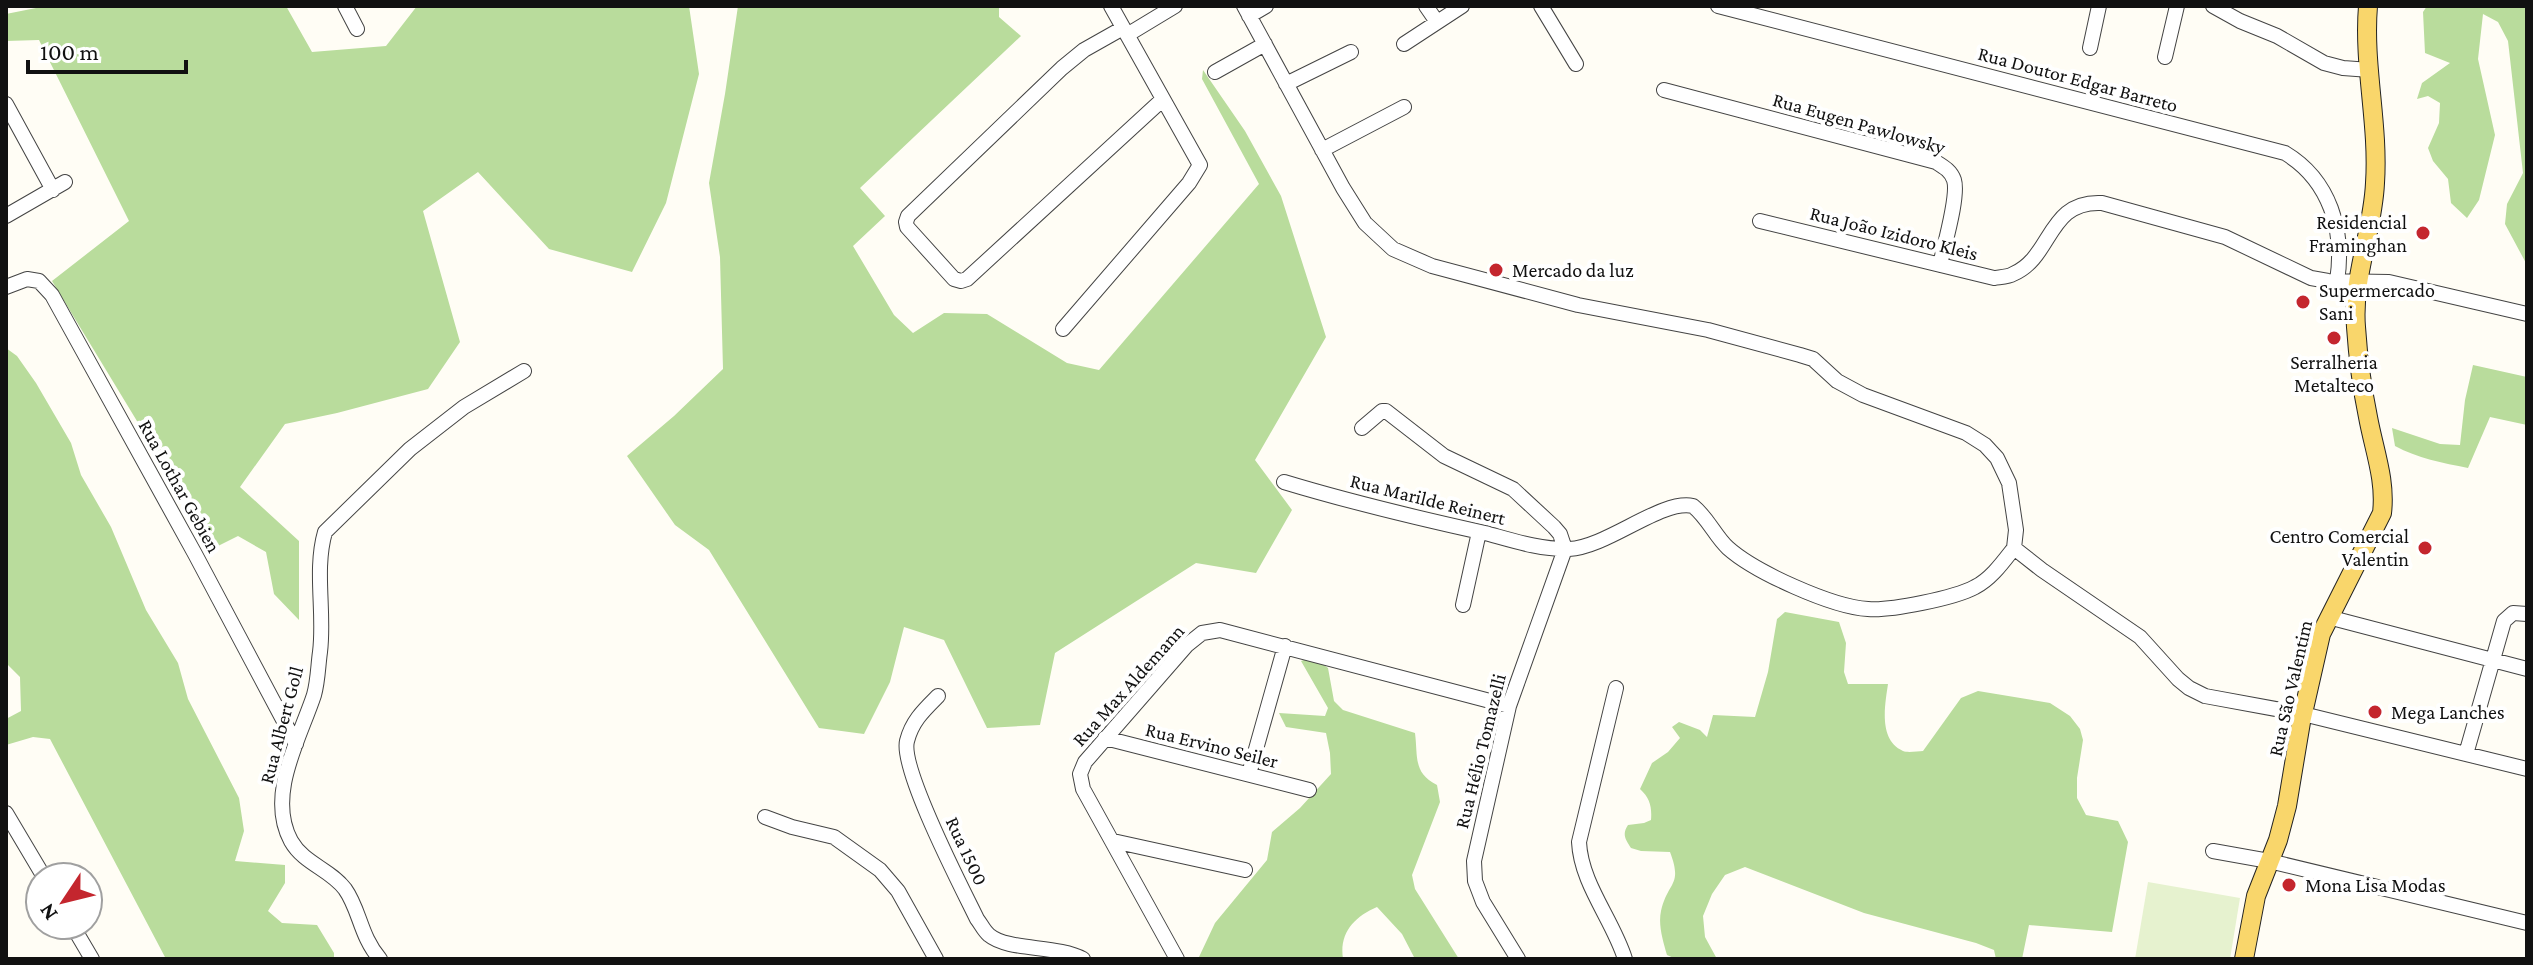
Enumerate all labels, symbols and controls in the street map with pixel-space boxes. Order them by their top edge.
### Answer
scale bar [28,24,186,74]
text: 100 m [40,38,99,65]
street label: Rua Doutor Edgar Barreto [1975,42,2180,117]
street label: Rua Eugen Pawlowsky [1770,88,1948,159]
street label: Rua João Izidoro Kleis [1807,201,1980,266]
place label: Residencial Framinghan [2309,211,2407,257]
marker: Residencial Framinghan [2414,224,2432,242]
place label: Mercado da luz [1512,259,1634,281]
marker: Mercado da luz [1487,261,1505,279]
place label: Supermercado Sani [2319,279,2435,324]
marker: Supermercado Sani [2294,293,2312,311]
marker: Serralheria Metalteco [2325,329,2343,347]
place label: Serralheria Metalteco [2290,351,2378,396]
street label: Rua Lothar Gebien [134,416,226,556]
street label: Rua Marilde Reinert [1348,469,1508,529]
place label: Centro Comercial Valentin [2270,525,2409,570]
marker: Centro Comercial Valentin [2416,539,2434,557]
street label: Rua São Valentim [2264,618,2316,758]
street label: Rua Max Aldemann [1068,619,1189,750]
street label: Rua Albert Goll [255,664,307,786]
street label: Rua Hélio Tomazelli [1450,671,1510,831]
place label: Mega Lanches [2391,701,2505,724]
marker: Mega Lanches [2366,703,2384,721]
street label: Rua Ervino Seiler [1143,718,1281,772]
street label: Rua 1500 [942,813,992,889]
north arrow [24,861,104,941]
place label: Mona Lisa Modas [2305,874,2446,896]
marker: Mona Lisa Modas [2280,876,2298,894]
text: N [33,899,63,925]

